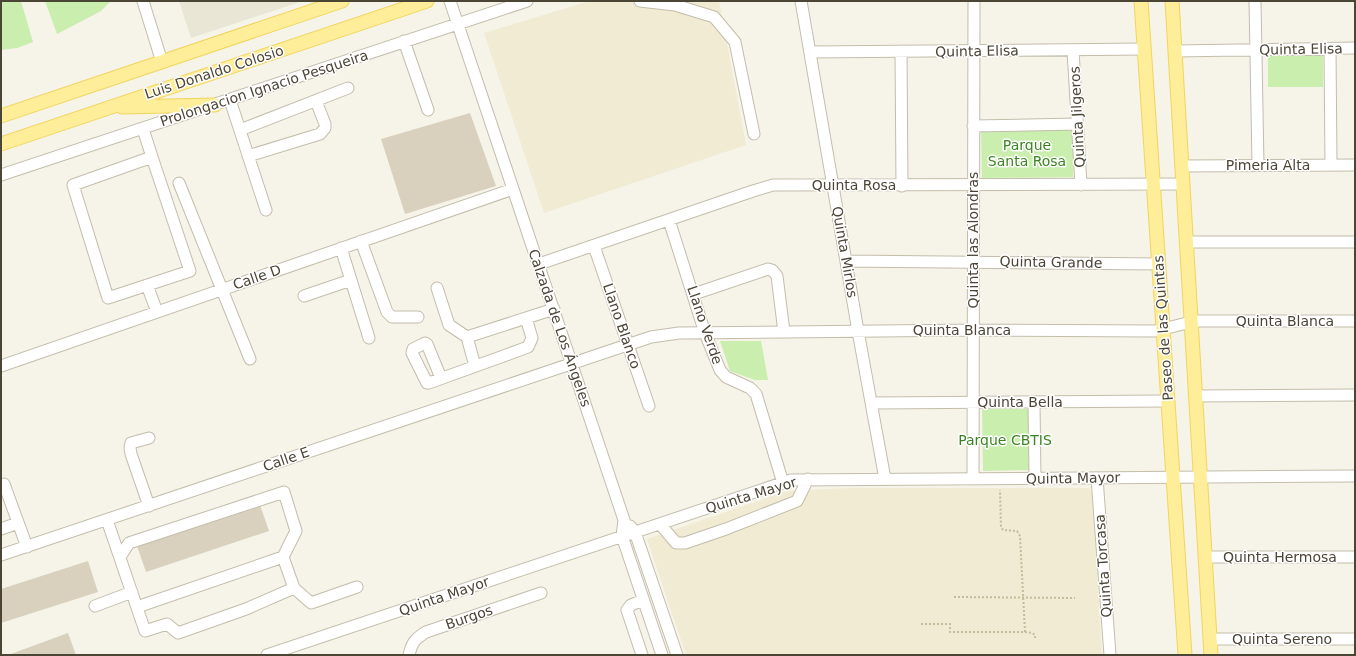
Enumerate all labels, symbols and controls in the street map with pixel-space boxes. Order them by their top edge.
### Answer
street label: Quinta Elisa [1259,40,1343,58]
street label: Luis Donaldo Colosio [142,42,286,102]
street label: Quinta Elisa [935,42,1019,60]
street label: Prolongacion Ignacio Pesqueira [158,47,370,129]
street label: Quinta Jilgeros [1066,66,1088,168]
park label: Parque Santa Rosa [988,137,1066,169]
street label: Pimeria Alta [1226,157,1310,173]
street label: Quinta las Alondras [965,172,981,308]
street label: Quinta Rosa [812,177,896,193]
street label: Quinta Mirlos [829,205,861,299]
street label: Calzada de Los Ángeles [525,247,595,409]
street label: Quinta Grande [1000,253,1102,271]
street label: Paseo de las Quintas [1150,255,1176,401]
street label: Calle D [231,261,283,293]
street label: Llano Blanco [600,281,644,371]
street label: Llano Verde [684,283,726,367]
street label: Quinta Blanca [1236,313,1334,329]
street label: Quinta Blanca [913,322,1011,338]
street label: Quinta Bella [977,394,1063,410]
park label: Parque CBTIS [958,432,1052,448]
street label: Calle E [261,444,311,474]
street label: Quinta Mayor [1026,469,1121,487]
street label: Quinta Mayor [703,473,799,516]
street label: Quinta Torcasa [1091,514,1115,618]
street label: Quinta Hermosa [1223,549,1337,565]
street label: Quinta Mayor [397,573,491,619]
street label: Burgos [443,602,495,632]
street label: Quinta Sereno [1232,631,1332,647]

